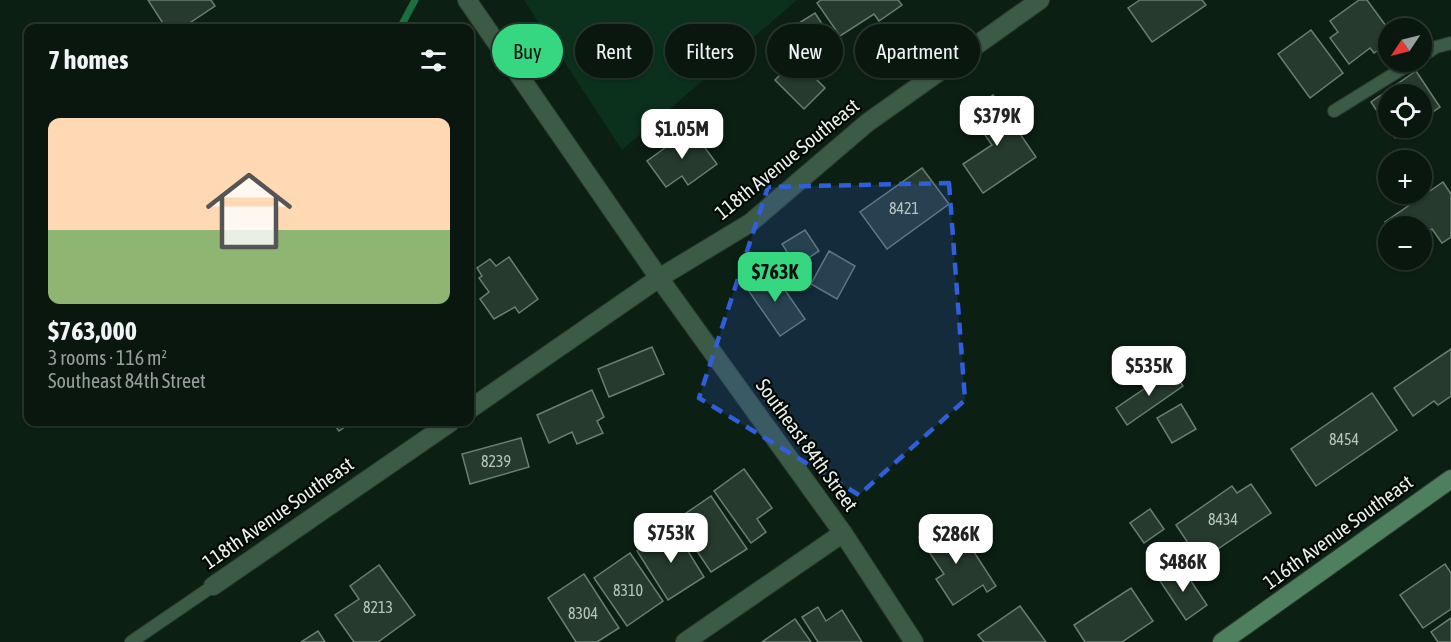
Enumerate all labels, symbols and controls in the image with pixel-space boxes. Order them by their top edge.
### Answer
north arrow [1378,18,1432,72]
map controls [1378,18,1432,270]
chip: Buy [492,24,563,78]
chip: Rent [575,24,653,78]
chip: Filters [665,24,755,78]
chip: New [767,24,843,78]
chip: Apartment [855,24,980,78]
icon: filters [417,44,450,77]
text: 7 homes [48,45,128,75]
button: locate [1378,84,1432,138]
street label: 118th Avenue Southeast [710,93,864,224]
pin: $379K [955,96,1039,147]
text: $379K [974,104,1020,127]
pin: $1.05M [633,109,731,160]
text: $1.05M [655,117,709,140]
button: + [1378,150,1432,204]
icon: home [195,157,303,265]
house number: 8421 [889,199,919,217]
button: − [1378,216,1432,270]
pin: $763K [733,252,817,303]
text: $763K [752,260,798,283]
text: $763,000 [48,316,137,346]
text: 3 rooms · 116 m² [48,346,167,369]
pin: $535K [1107,346,1191,397]
text: $535K [1126,354,1172,377]
text: Southeast 84th Street [48,369,206,392]
street label: Southeast 84th Street [752,374,863,515]
house number: 8454 [1329,430,1359,448]
street label: 118th Avenue Southeast [198,452,358,573]
house number: 8239 [481,452,511,470]
street label: 116th Avenue Southeast [1259,470,1417,593]
house number: 8434 [1208,510,1238,528]
pin: $753K [629,513,713,564]
pin: $286K [914,514,998,565]
text: $753K [648,521,694,544]
text: $286K [933,522,979,545]
pin: $486K [1141,542,1225,593]
text: $486K [1160,550,1206,573]
house number: 8310 [613,581,643,599]
house number: 8213 [363,598,393,616]
house number: 8304 [568,604,598,622]

